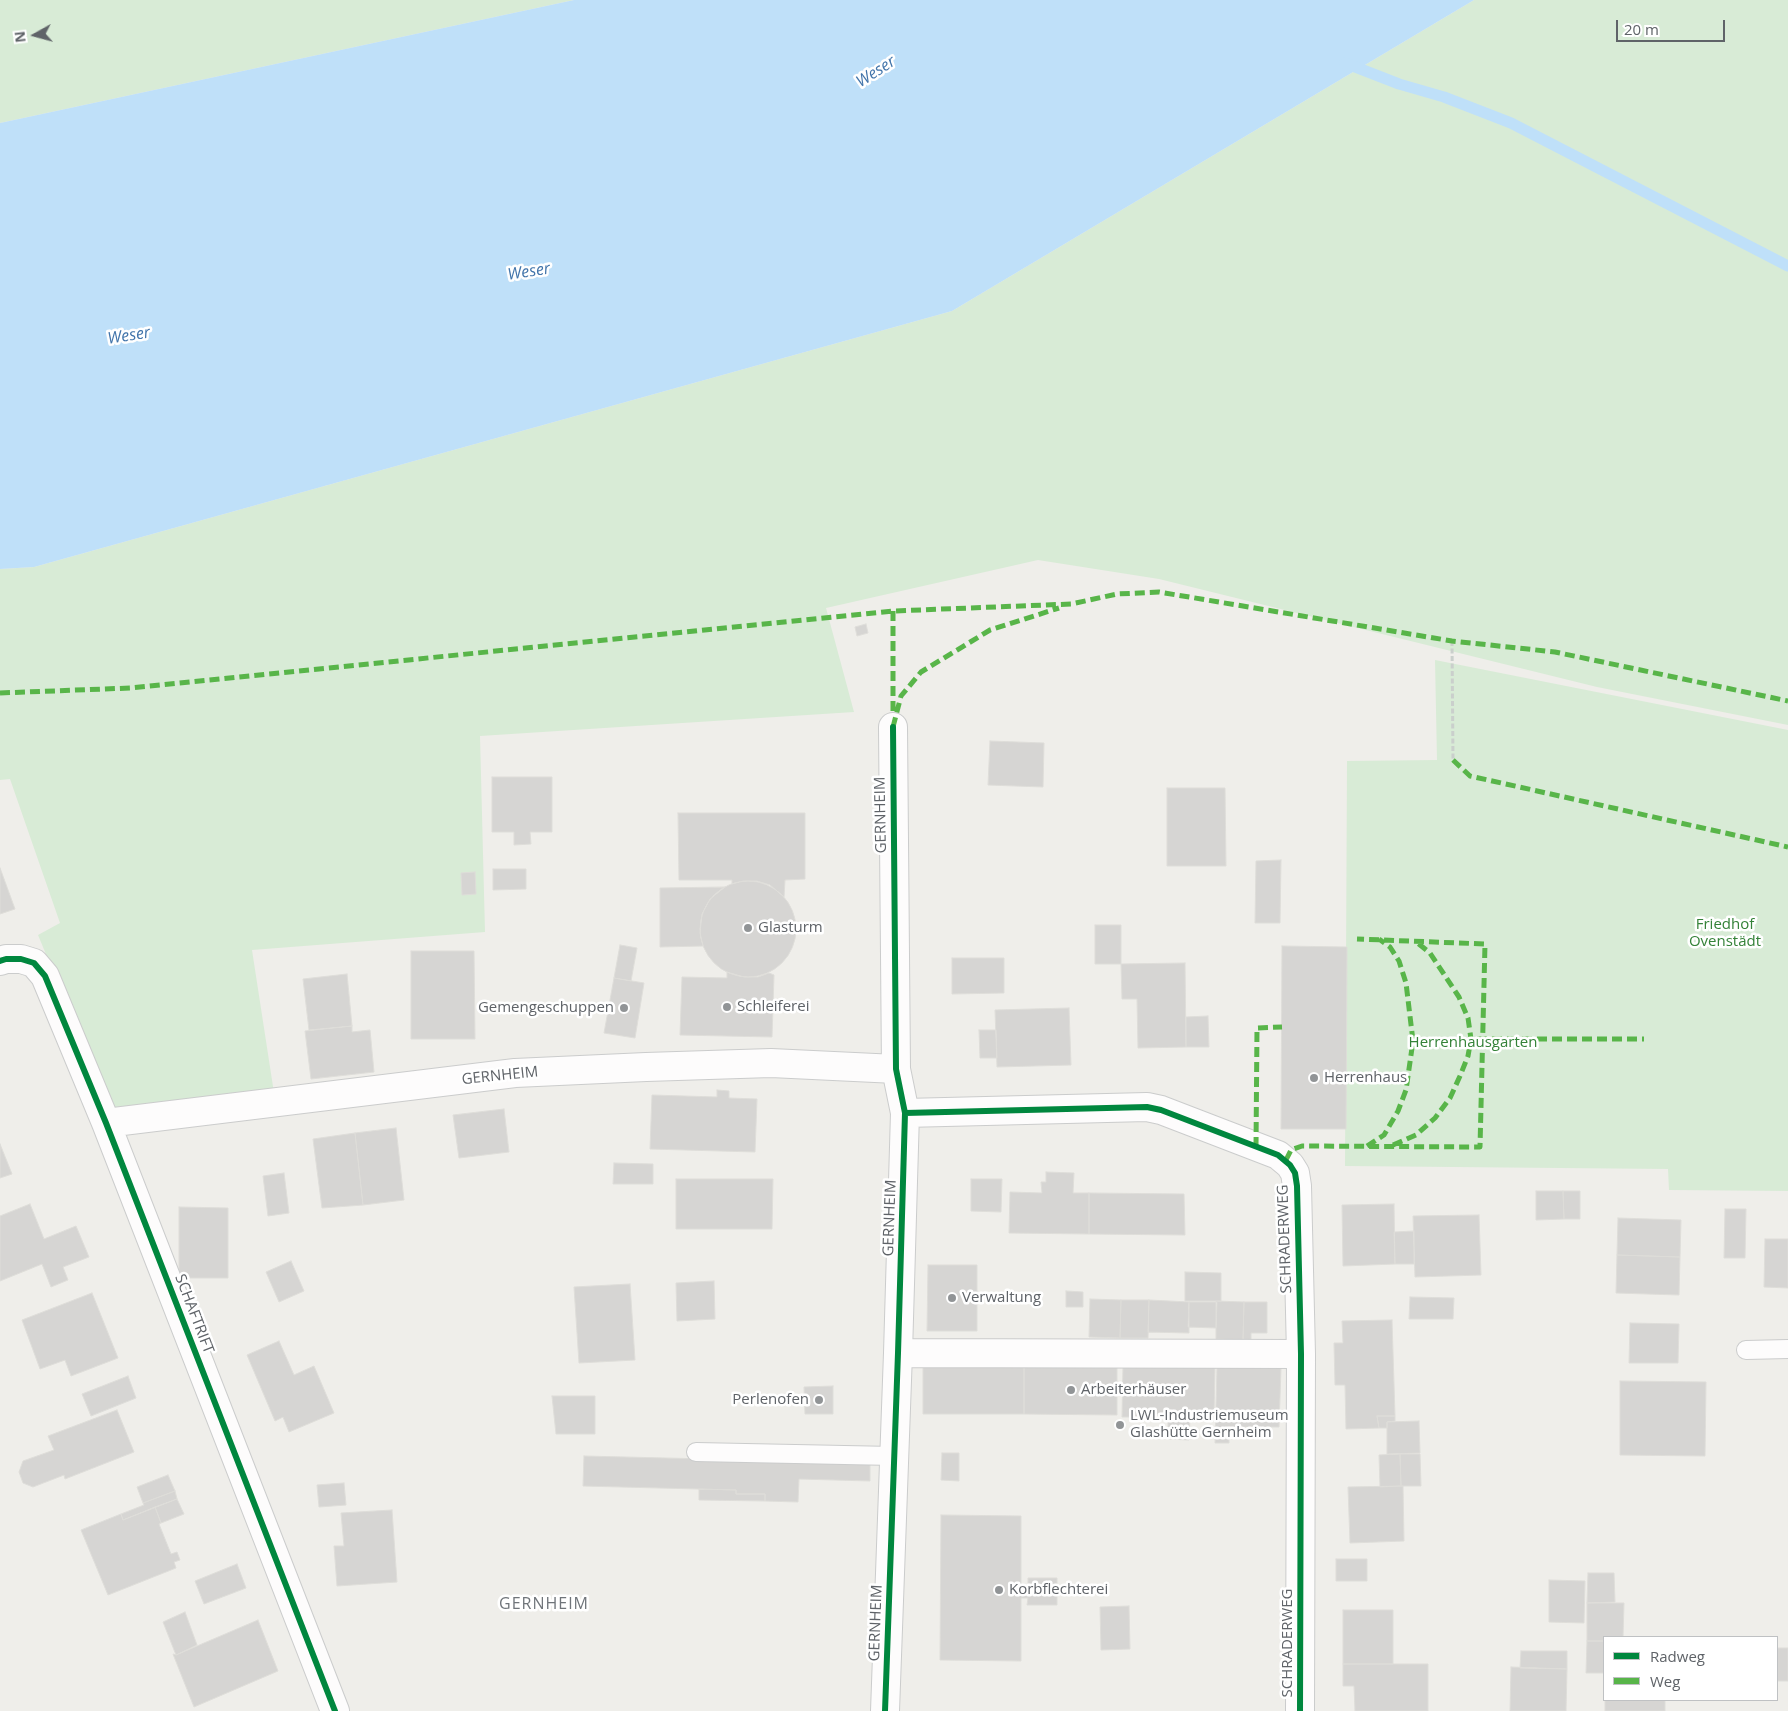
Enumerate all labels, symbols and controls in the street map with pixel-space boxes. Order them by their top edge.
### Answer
north arrow [10,10,60,60]
scale bar [1618,10,1727,42]
text: 20 m [1624,19,1659,39]
text: N [9,30,30,44]
water label: Weser [853,52,899,92]
water label: Weser [506,259,552,285]
water label: Weser [106,323,152,349]
street label: GERNHEIM [871,776,891,854]
park label: Friedhof Ovenstädt [1689,916,1761,951]
place label: Glasturm [758,919,823,937]
marker: Glasturm [742,922,754,934]
place label: Schleiferei [737,998,809,1016]
place label: Gemengeschuppen [478,999,614,1017]
marker: Schleiferei [721,1001,733,1013]
marker: Gemengeschuppen [618,1002,630,1014]
park label: Herrenhausgarten [1409,1034,1537,1052]
street label: GERNHEIM [461,1063,539,1089]
place label: Herrenhaus [1324,1069,1407,1087]
marker: Herrenhaus [1308,1072,1320,1084]
street label: GERNHEIM [880,1179,900,1257]
street label: SCHRADERWEG [1274,1184,1296,1294]
street label: SCHAFTRIFT [171,1272,217,1356]
place label: Verwaltung [962,1289,1041,1307]
marker: Verwaltung [946,1292,958,1304]
place label: Arbeiterhäuser [1081,1381,1186,1399]
marker: Arbeiterhäuser [1065,1384,1077,1396]
place label: Perlenofen [732,1391,809,1409]
marker: Perlenofen [813,1394,825,1406]
place label: LWL-Industriemuseum Glashütte Gernheim [1130,1407,1289,1442]
marker: LWL-Industriemuseum Glashütte Gernheim [1114,1419,1126,1431]
place label: Korbflechterei [1009,1581,1108,1599]
street label: GERNHEIM [866,1584,886,1662]
marker: Korbflechterei [993,1584,1005,1596]
street label: SCHRADERWEG [1279,1588,1297,1698]
district label: GERNHEIM [498,1594,590,1614]
legend [1603,1636,1778,1701]
text: Radweg [1650,1646,1705,1666]
text: Weg [1650,1671,1680,1691]

